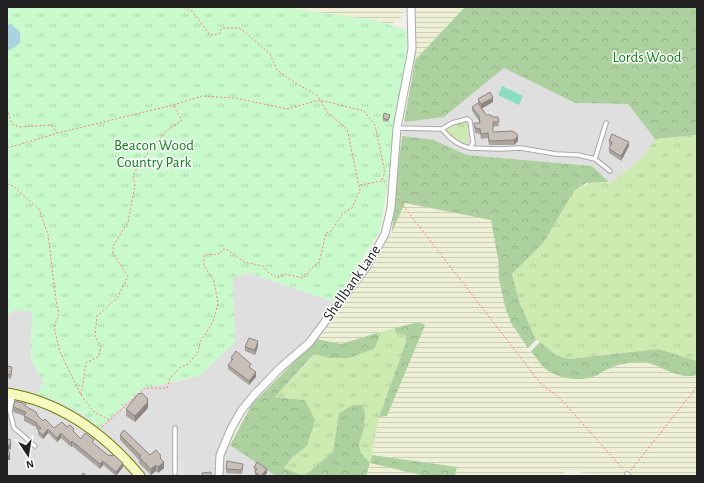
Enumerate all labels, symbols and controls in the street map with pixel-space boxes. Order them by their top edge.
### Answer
park label: Lords Wood [612,50,682,65]
park label: Beacon Wood Country Park [114,138,194,170]
street label: Shellbank Lane [321,242,384,323]
north arrow [8,435,48,475]
text: N [25,458,35,470]

